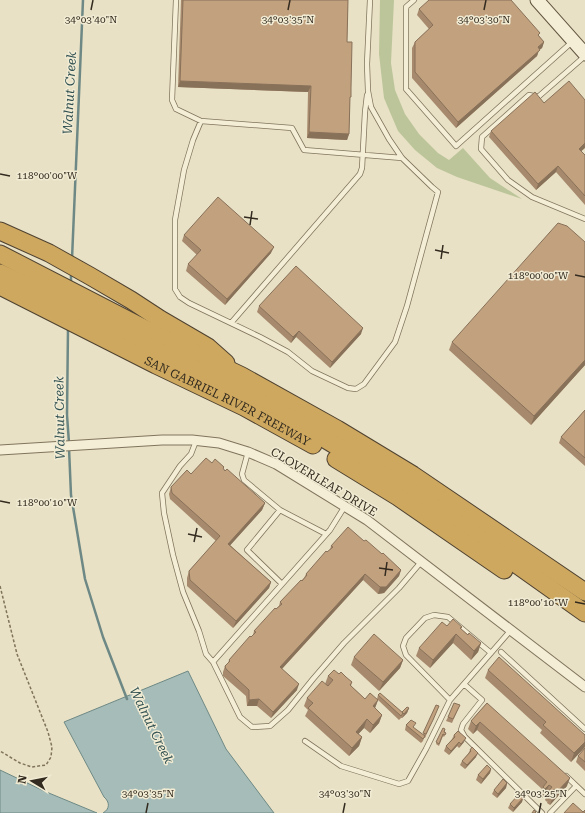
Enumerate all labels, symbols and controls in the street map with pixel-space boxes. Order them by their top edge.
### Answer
text: 34°03'40"N [65,14,117,25]
text: 34°03'35"N [262,14,314,25]
text: 34°03'30"N [458,14,510,25]
water label: Walnut Creek [60,50,79,135]
text: 118°00'00"W [17,170,78,181]
text: 118°00'00"W [508,270,569,281]
street label: SAN GABRIEL RIVER FREEWAY [142,353,314,450]
water label: Walnut Creek [51,375,68,460]
street label: CLOVERLEAF DRIVE [268,445,380,519]
text: 118°00'10"W [17,497,78,508]
text: 118°00'10"W [508,597,569,608]
water label: Walnut Creek [127,685,177,767]
north arrow [12,761,52,801]
text: N [16,774,30,785]
text: 34°03'35"N [122,788,174,799]
text: 34°03'30"N [319,788,371,799]
text: 34°03'25"N [515,788,567,799]

